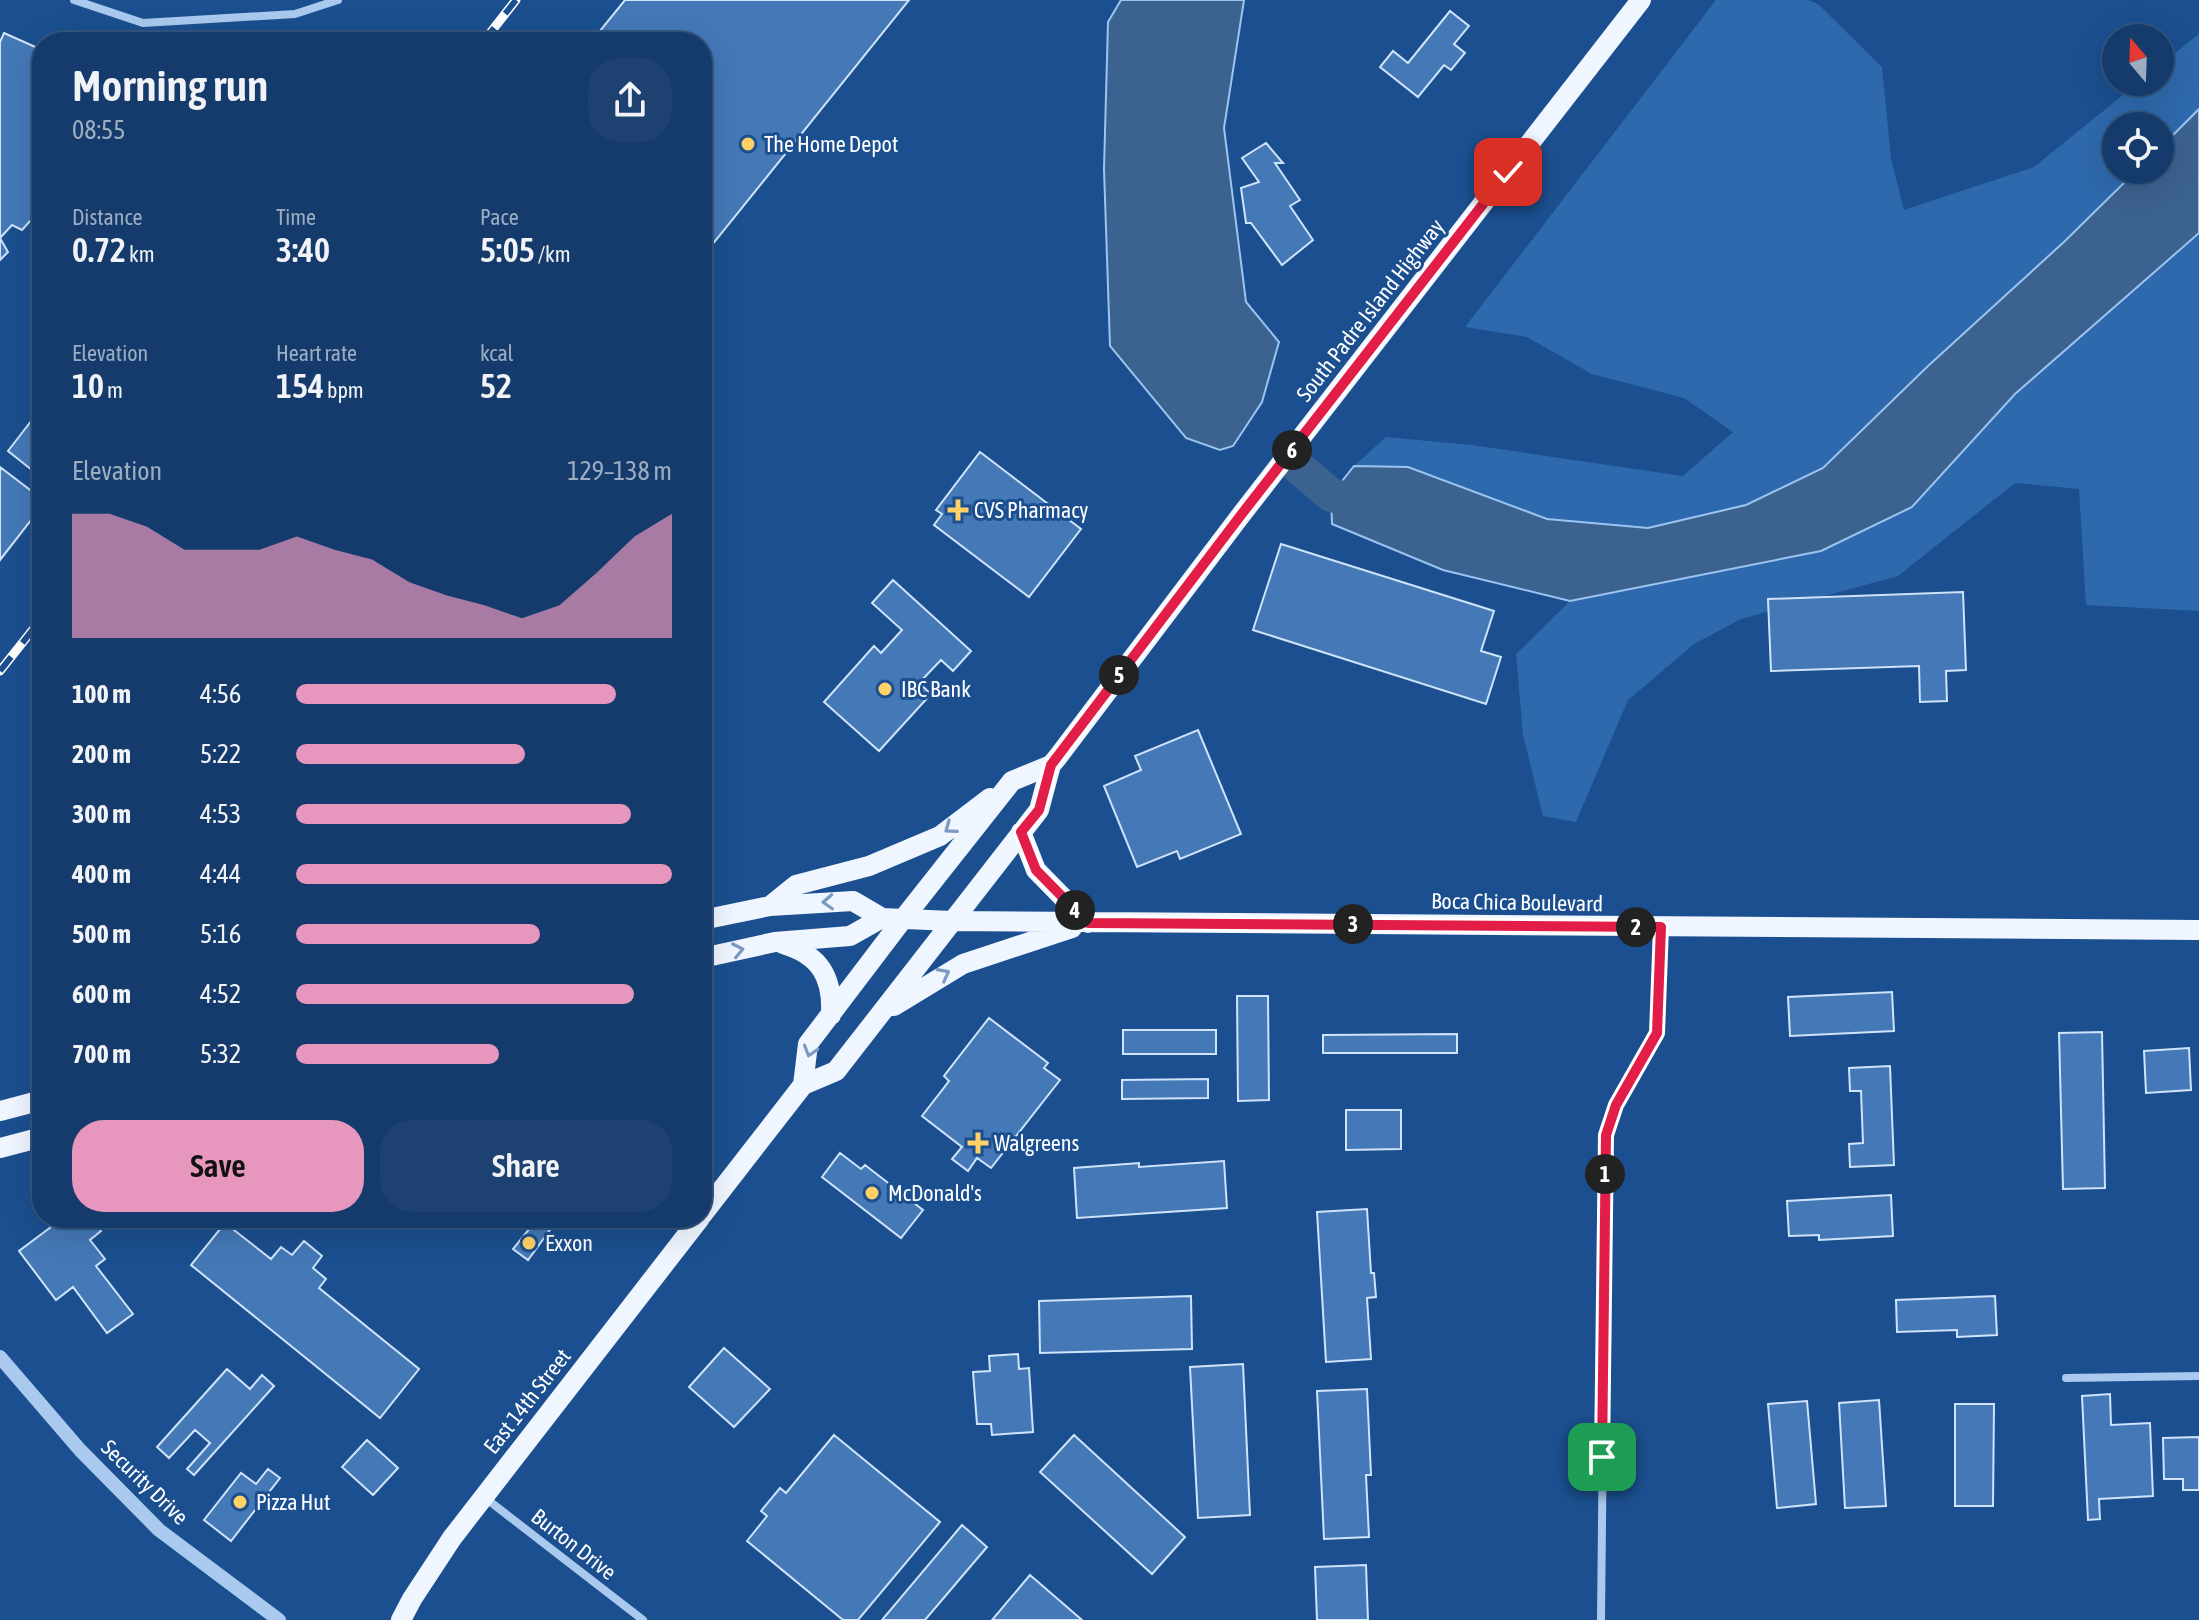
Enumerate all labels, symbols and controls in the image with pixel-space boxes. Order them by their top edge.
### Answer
north arrow [2102,24,2174,96]
map controls [2102,24,2174,184]
button: share [588,58,672,142]
text: Morning run [72,60,268,110]
button: locate [2102,112,2174,184]
text: 08:55 [72,115,126,145]
place label: The Home Depot [764,131,898,157]
marker: The Home Depot [739,135,757,153]
pin [1474,138,1542,206]
icon: check [1486,150,1530,194]
text: Distance [72,204,143,230]
text: Time [276,204,316,230]
text: Pace [480,204,519,230]
street label: South Padre Island Highway [1291,214,1449,406]
text: 0.72 [72,230,126,269]
text: 3:40 [276,230,330,269]
text: 5:05 [480,230,535,269]
text: km [126,241,155,267]
text: /km [535,241,571,267]
text: Elevation [72,340,148,366]
text: Heart rate [276,340,357,366]
text: kcal [480,340,513,366]
text: 10 [72,366,104,405]
text: 154 [276,366,324,405]
text: 52 [480,366,512,405]
text: m [104,377,123,403]
text: bpm [324,377,364,403]
pin: 6 [1272,430,1312,470]
text: 6 [1287,437,1297,463]
text: Elevation [72,456,162,486]
text: 129–138 m [567,456,672,486]
place label: CVS Pharmacy [974,497,1088,523]
marker: CVS Pharmacy [949,501,967,519]
pin: 5 [1099,655,1139,695]
text: 5 [1114,662,1124,688]
place label: IBC Bank [901,676,971,702]
text: 100 m [72,679,131,709]
text: 4:56 [200,679,241,709]
marker: IBC Bank [876,680,894,698]
text: 200 m [72,739,131,769]
text: 5:22 [200,739,241,769]
text: 300 m [72,799,131,829]
text: 4:53 [200,799,241,829]
one-way arrow [944,818,959,833]
text: 400 m [72,859,131,889]
text: 4:44 [200,859,241,889]
street label: Boca Chica Boulevard [1431,888,1603,916]
pin: 4 [1055,890,1095,930]
one-way arrow [821,894,834,911]
text: 4 [1070,897,1080,923]
pin: 3 [1333,904,1373,944]
pin: 2 [1616,907,1656,947]
text: 3 [1348,911,1358,937]
text: 2 [1631,914,1641,940]
text: 500 m [72,919,131,949]
text: 5:16 [200,919,241,949]
one-way arrow [731,942,745,959]
one-way arrow [935,968,950,984]
text: 600 m [72,979,131,1009]
text: 4:52 [200,979,241,1009]
text: 700 m [72,1039,131,1069]
text: 5:32 [200,1039,241,1069]
one-way arrow [803,1044,819,1057]
button: Save [72,1120,364,1212]
button: Share [380,1120,672,1212]
place label: Walgreens [994,1130,1080,1156]
marker: Walgreens [969,1134,987,1152]
pin: 1 [1585,1154,1625,1194]
text: 1 [1600,1161,1610,1187]
place label: McDonald's [888,1180,982,1206]
marker: McDonald's [863,1184,881,1202]
place label: Exxon [545,1230,593,1256]
marker: Exxon [520,1234,538,1252]
street label: East 14th Street [478,1343,576,1459]
pin [1568,1423,1636,1491]
street label: Security Drive [96,1434,194,1530]
icon: arrive [1580,1435,1624,1479]
place label: Pizza Hut [256,1489,330,1515]
marker: Pizza Hut [231,1493,249,1511]
street label: Burton Drive [527,1503,621,1585]

